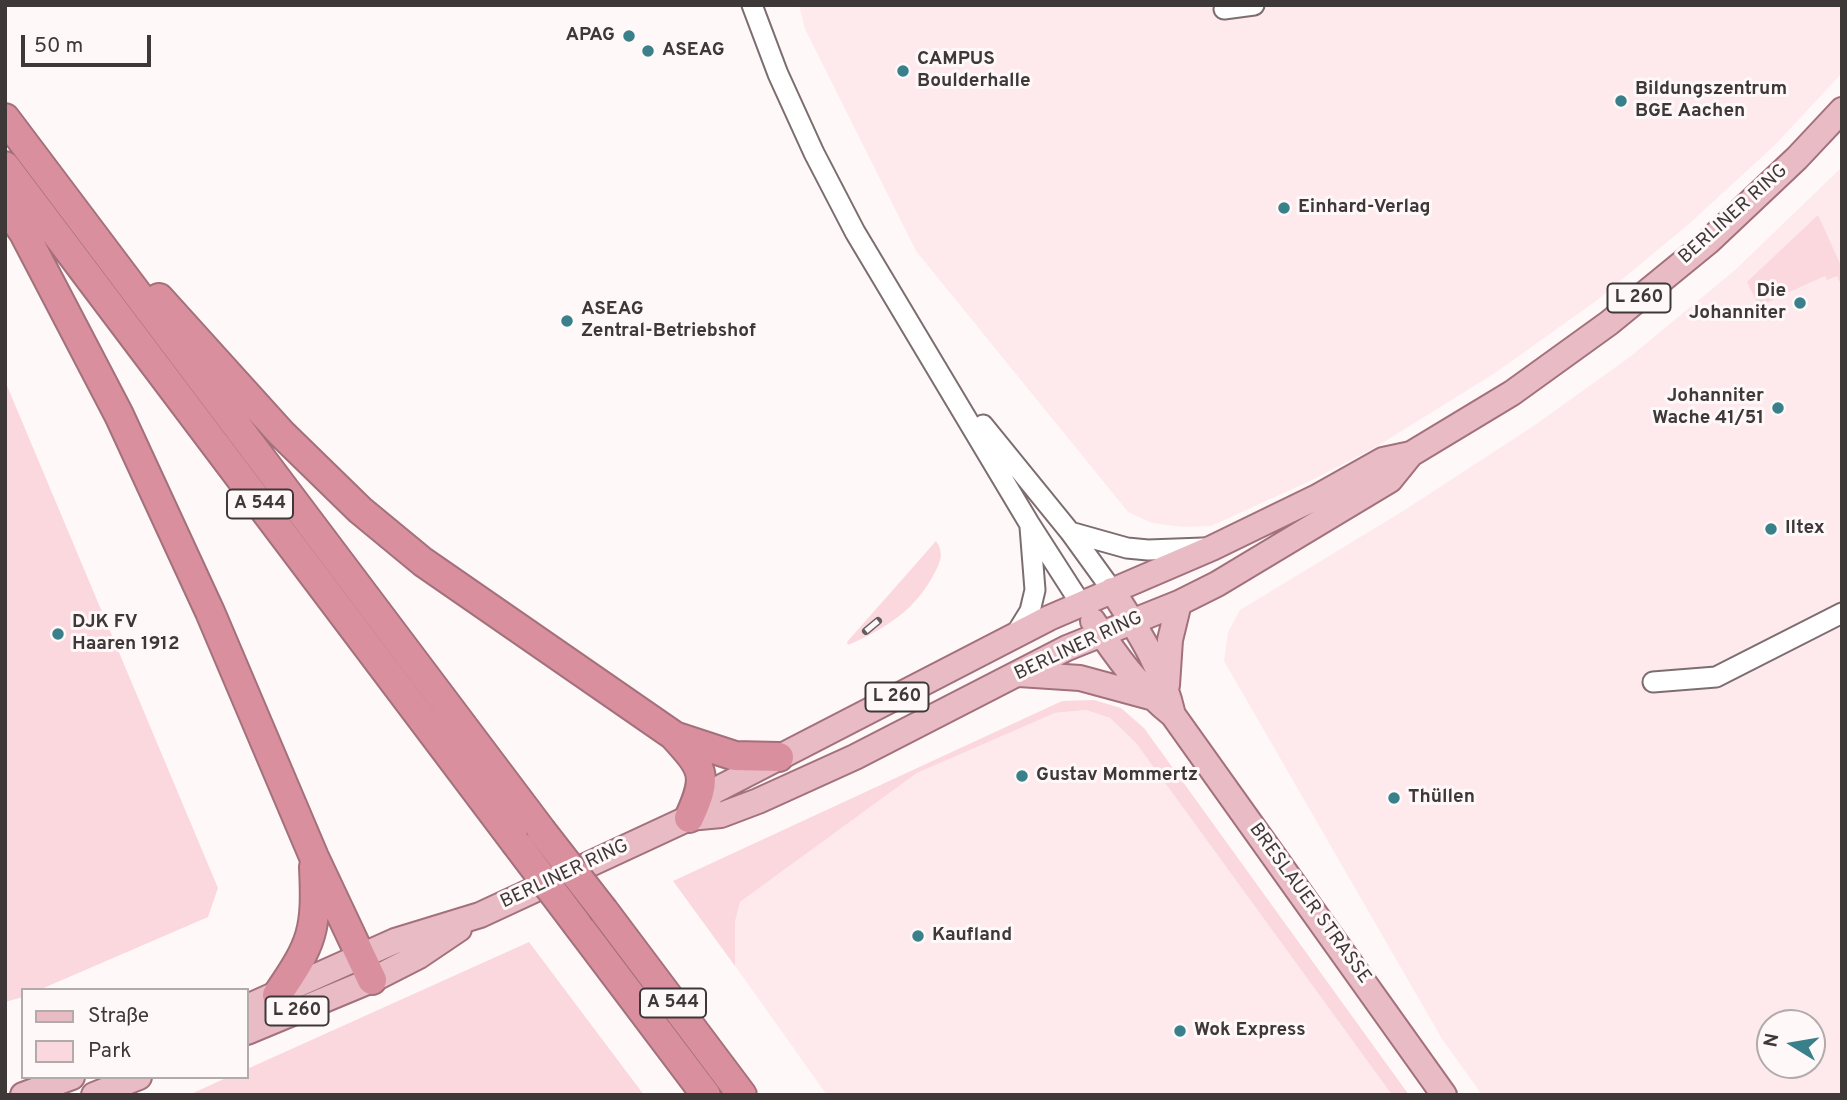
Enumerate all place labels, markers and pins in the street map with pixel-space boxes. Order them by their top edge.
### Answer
place label: APAG [566,25,615,47]
marker: APAG [621,28,637,44]
place label: ASEAG [662,40,725,62]
marker: ASEAG [640,43,656,59]
place label: CAMPUS Boulderhalle [917,49,1031,93]
marker: CAMPUS Boulderhalle [895,63,911,79]
place label: Bildungszentrum BGE Aachen [1635,79,1787,123]
marker: Bildungszentrum BGE Aachen [1613,93,1629,109]
place label: Einhard-Verlag [1298,197,1431,219]
marker: Einhard-Verlag [1276,200,1292,216]
place label: Die Johanniter [1689,281,1786,325]
marker: Die Johanniter [1792,295,1808,311]
place label: ASEAG Zentral-Betriebshof [581,299,756,343]
marker: ASEAG Zentral-Betriebshof [559,313,575,329]
place label: Johanniter Wache 41/51 [1652,386,1764,430]
marker: Johanniter Wache 41/51 [1770,400,1786,416]
place label: Iltex [1785,518,1825,540]
marker: Iltex [1763,521,1779,537]
place label: DJK FV Haaren 1912 [72,612,180,656]
marker: DJK FV Haaren 1912 [50,626,66,642]
place label: Gustav Mommertz [1036,765,1198,787]
marker: Gustav Mommertz [1014,768,1030,784]
place label: Thüllen [1408,787,1475,809]
marker: Thüllen [1386,790,1402,806]
place label: Kaufland [932,925,1012,947]
marker: Kaufland [910,928,926,944]
place label: Wok Express [1194,1020,1306,1042]
marker: Wok Express [1172,1023,1188,1039]

